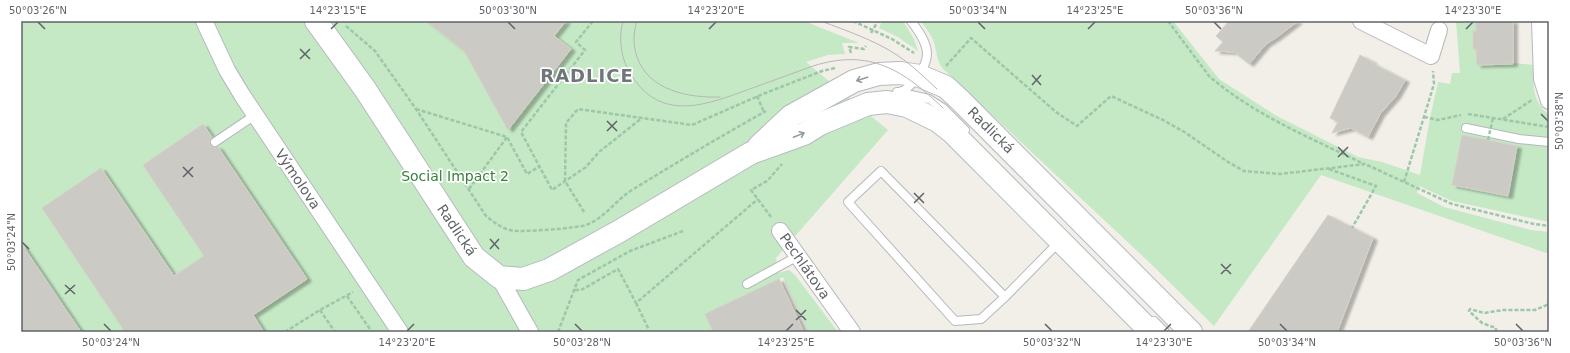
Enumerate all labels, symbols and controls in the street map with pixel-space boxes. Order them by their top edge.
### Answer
text: 50°03'26"N [9,5,67,16]
text: 14°23'15"E [310,5,366,16]
text: 50°03'30"N [479,5,537,16]
text: 14°23'20"E [688,5,744,16]
text: 50°03'34"N [949,5,1007,16]
text: 14°23'25"E [1067,5,1123,16]
text: 50°03'36"N [1185,5,1243,16]
text: 14°23'30"E [1445,5,1501,16]
district label: RADLICE [540,65,634,86]
one-way arrow [855,76,868,83]
text: 50°03'38"N [1554,92,1565,150]
street label: Radlická [965,104,1017,156]
one-way arrow [793,131,805,139]
street label: Výmolova [272,146,324,212]
park label: Social Impact 2 [401,168,509,184]
street label: Radlická [434,201,480,259]
text: 50°03'24"N [6,213,17,271]
street label: Pechlátova [777,230,833,302]
text: 50°03'24"N [82,337,140,348]
text: 14°23'20"E [379,337,435,348]
text: 50°03'28"N [553,337,611,348]
text: 14°23'25"E [758,337,814,348]
text: 50°03'32"N [1023,337,1081,348]
text: 14°23'30"E [1136,337,1192,348]
text: 50°03'34"N [1258,337,1316,348]
text: 50°03'36"N [1494,337,1552,348]

